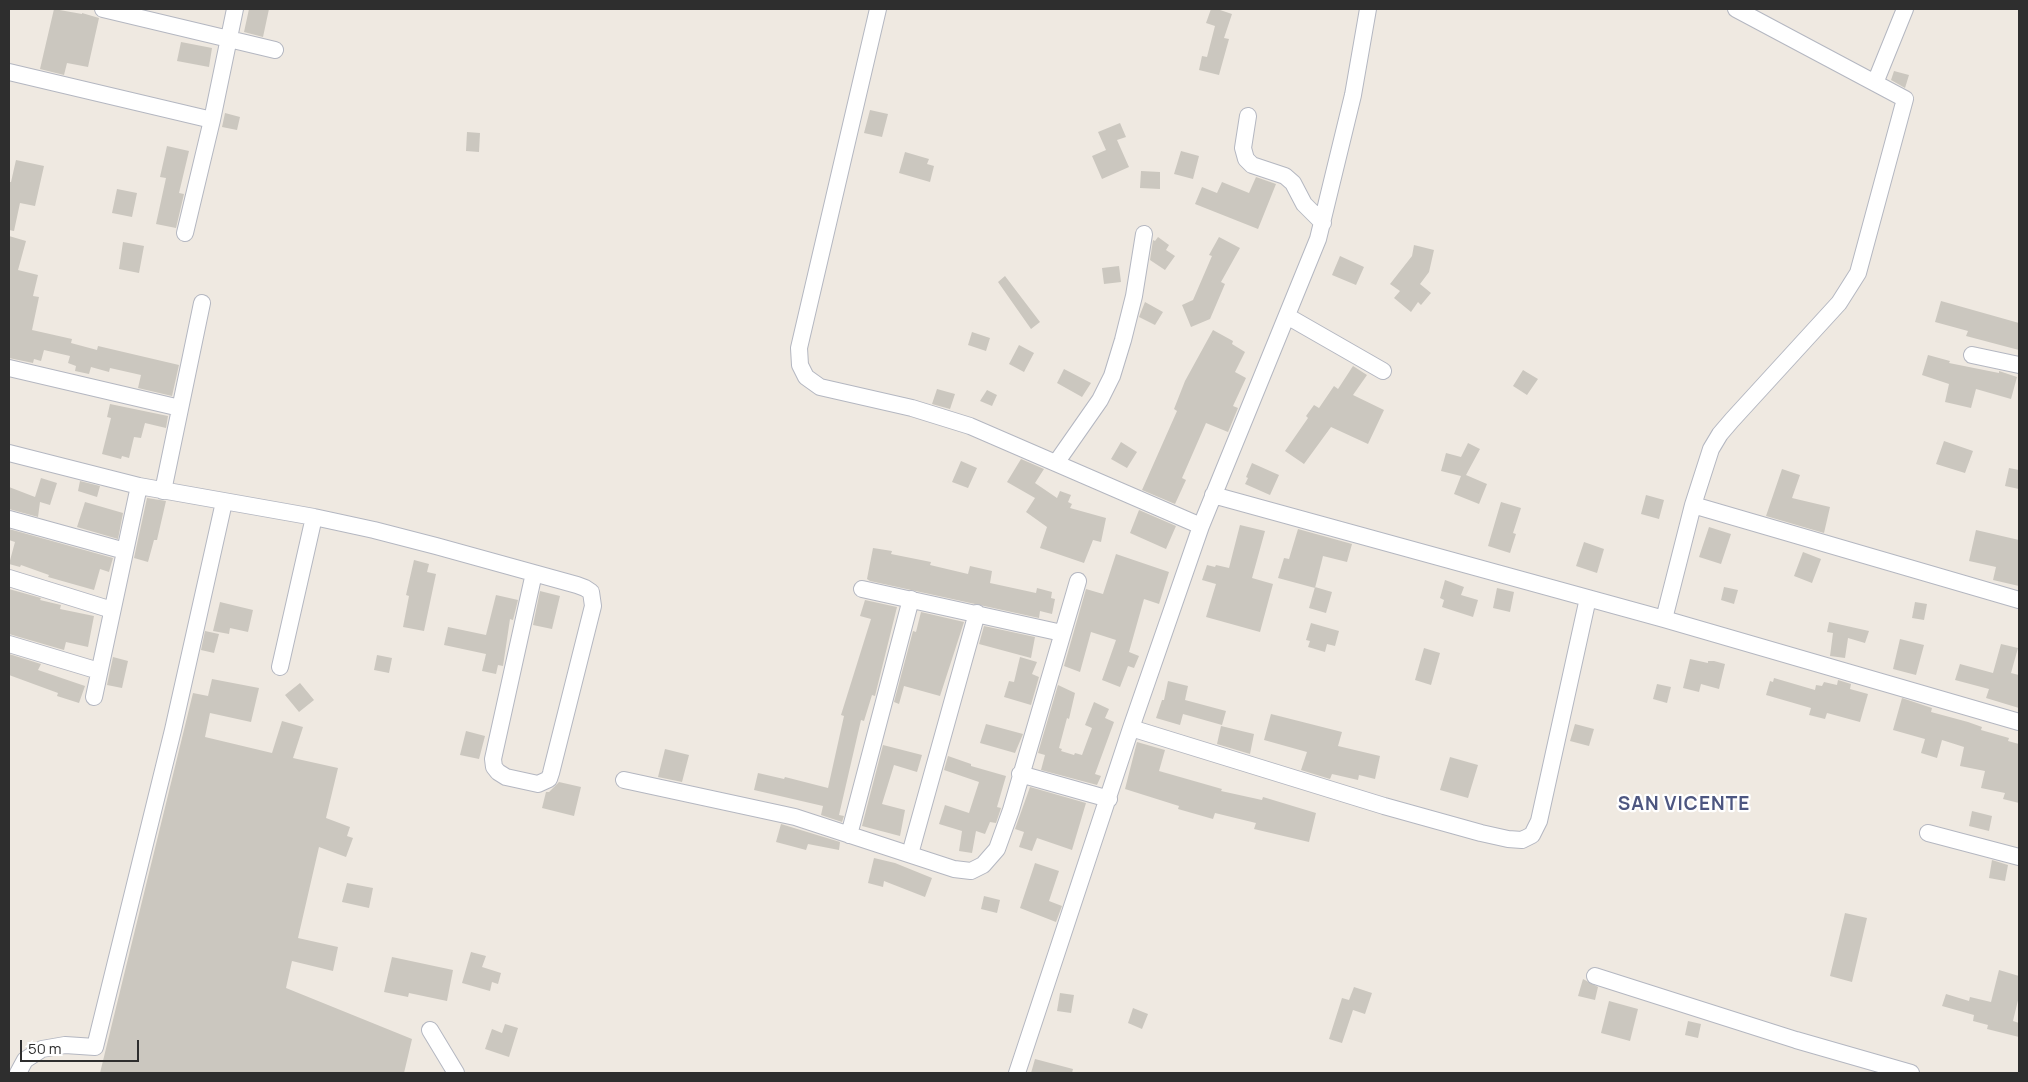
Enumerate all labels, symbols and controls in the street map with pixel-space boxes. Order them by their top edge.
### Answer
district label: SAN VICENTE [1616,794,1752,816]
scale bar [22,1030,141,1062]
text: 50 m [28,1038,62,1059]

